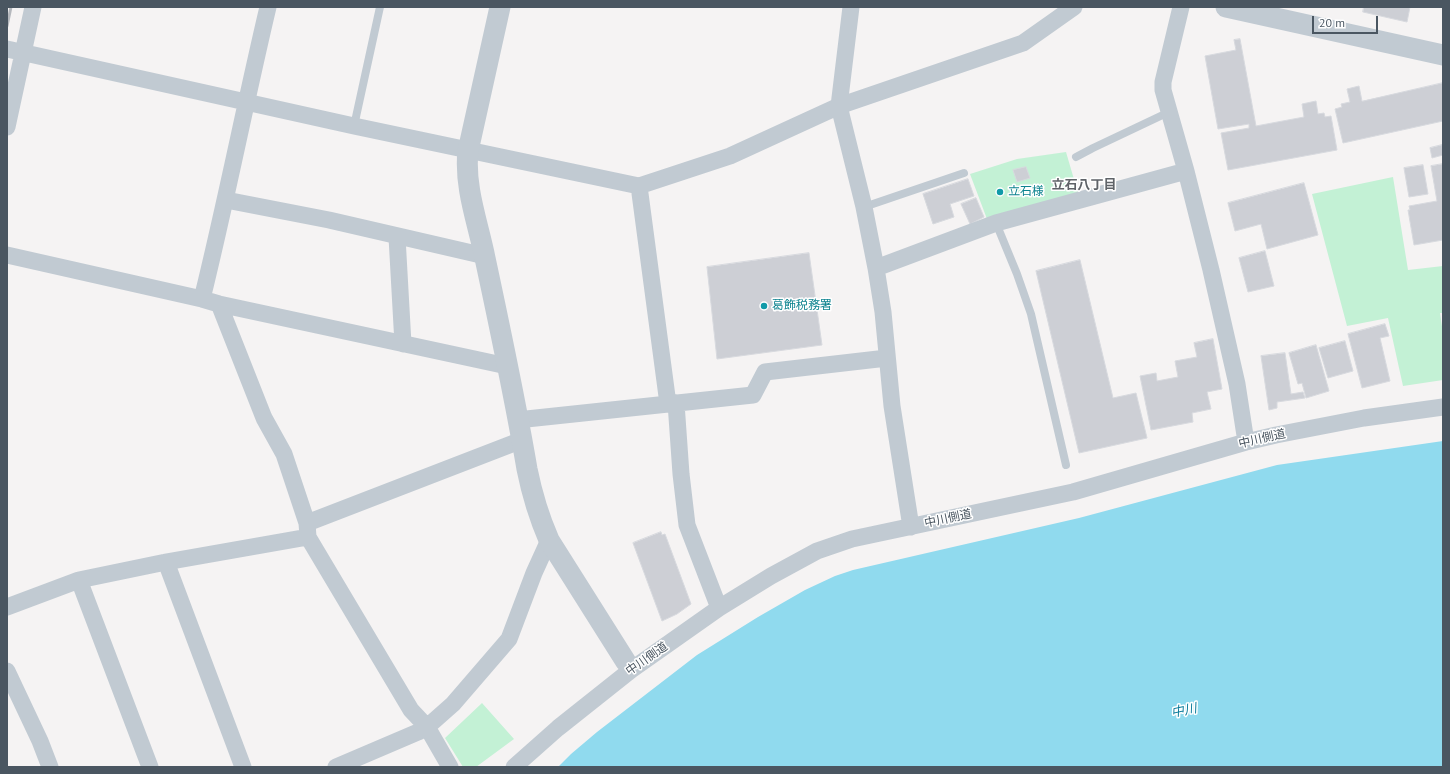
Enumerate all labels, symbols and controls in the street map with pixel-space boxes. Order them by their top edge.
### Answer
scale bar [1314,8,1380,34]
text: 20 m [1319,15,1345,30]
district label: 立石八丁目 [1052,177,1116,193]
place label: 立石様 [1008,185,1044,199]
marker: 立石様 [995,187,1005,197]
place label: 葛飾税務署 [772,299,832,313]
marker: 葛飾税務署 [759,301,769,311]
street label: 中川側道 [1237,427,1287,451]
street label: 中川側道 [923,507,973,531]
street label: 中川側道 [623,639,671,679]
water label: 中川 [1170,701,1198,721]

